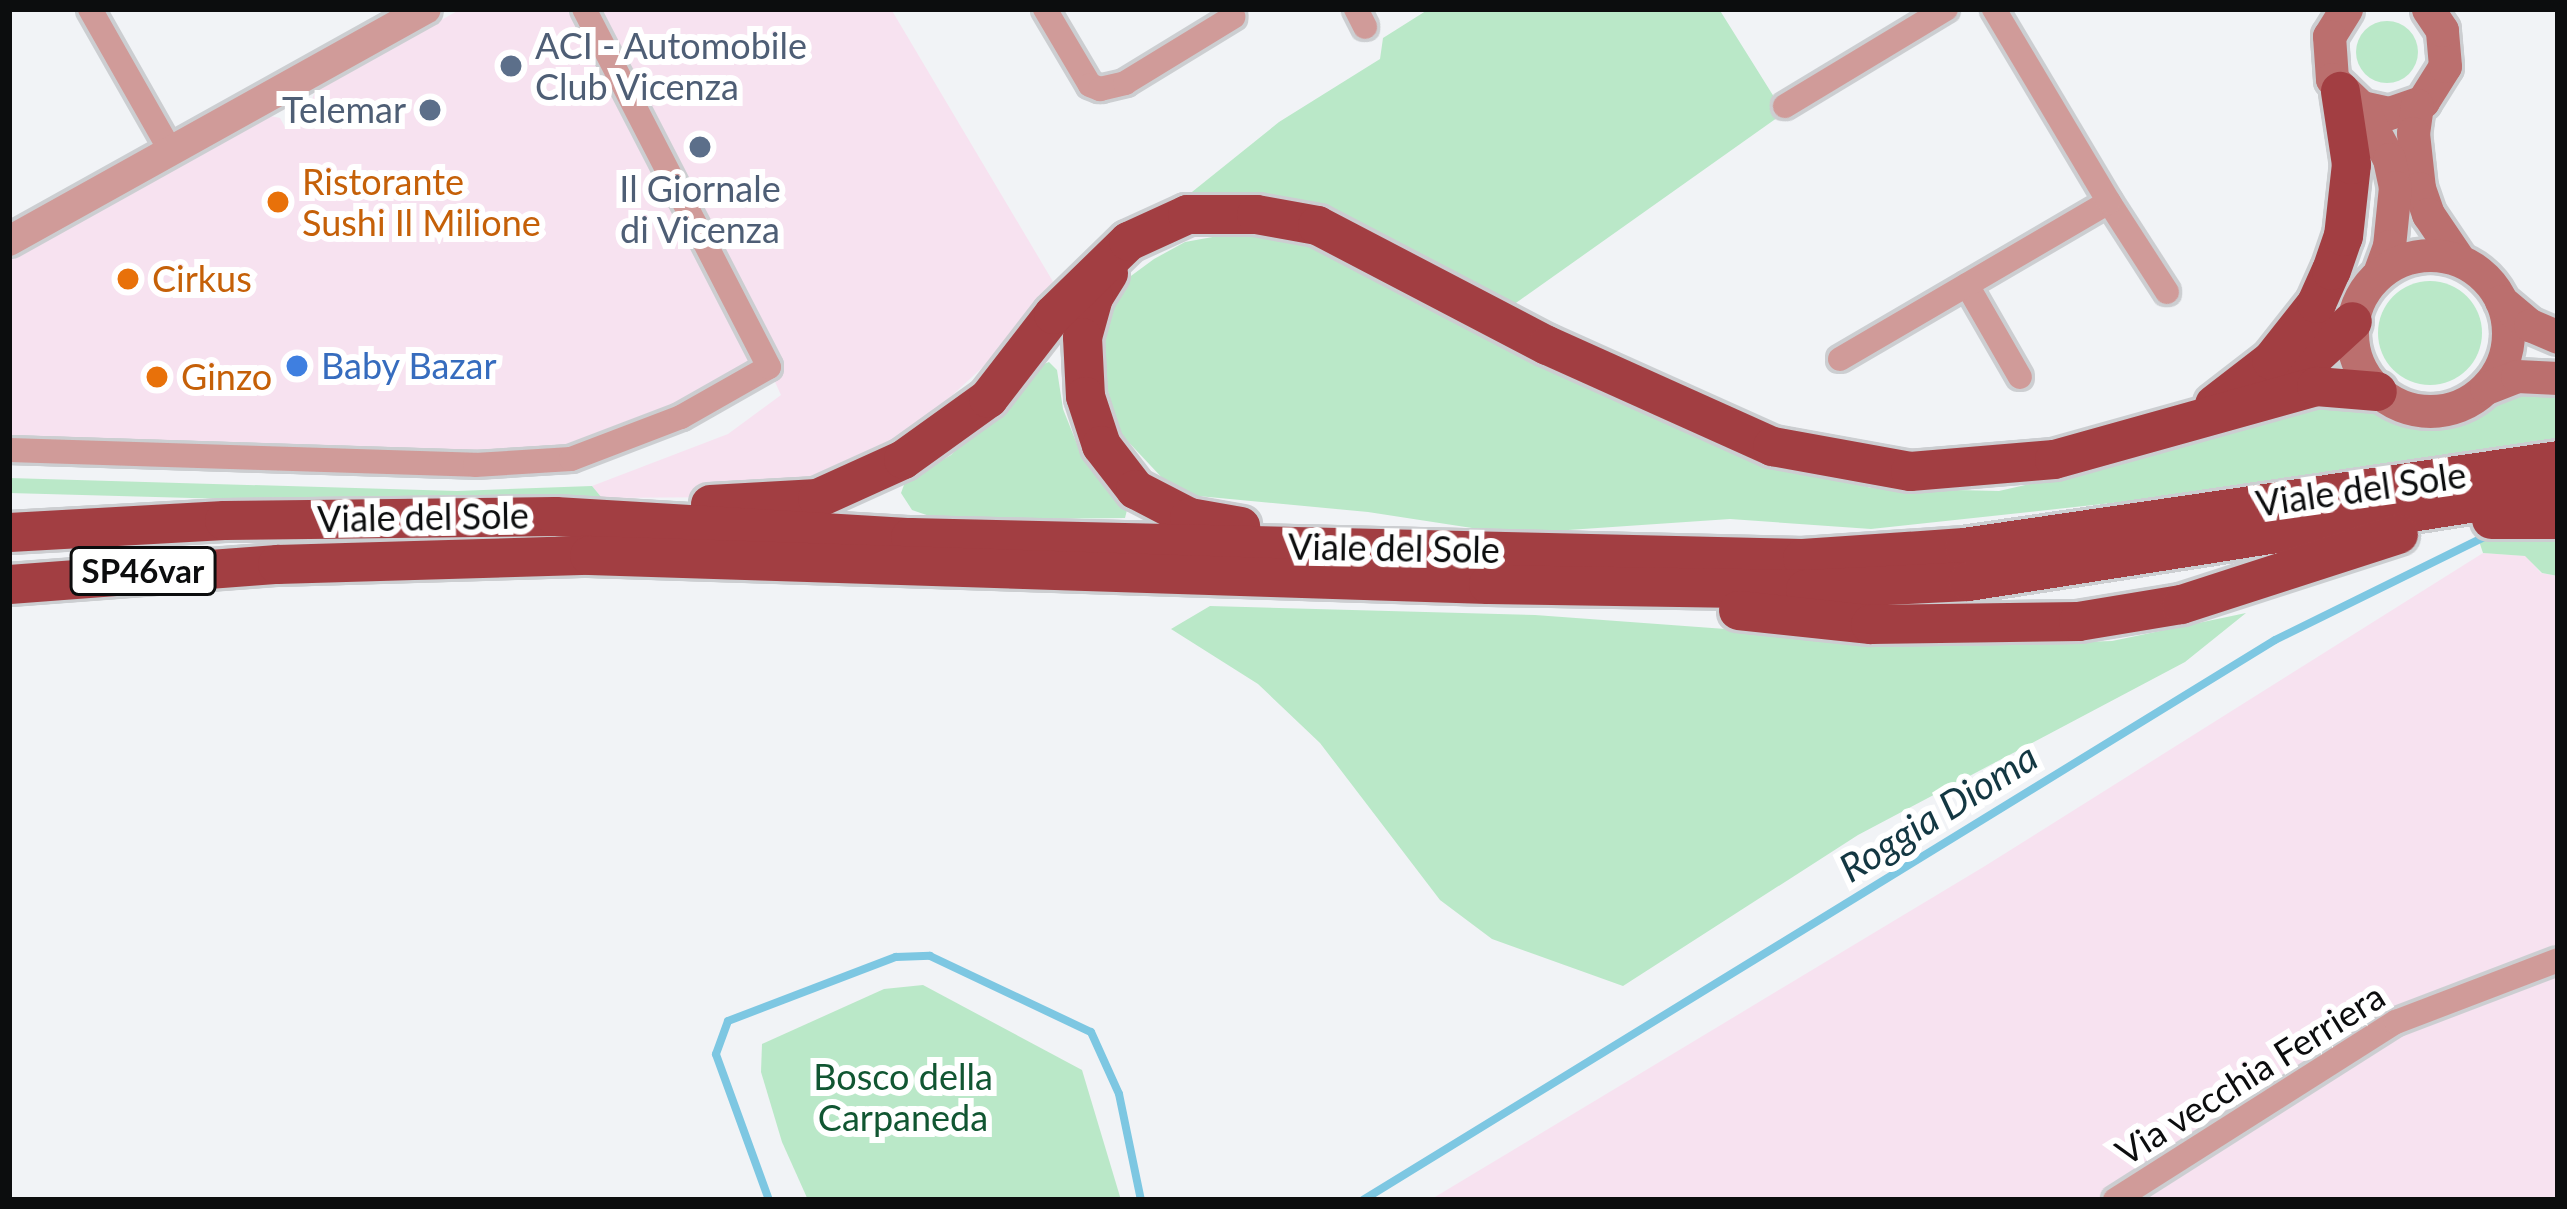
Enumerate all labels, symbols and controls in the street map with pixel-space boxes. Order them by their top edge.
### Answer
place label: ACI - Automobile Club Vicenza [535,23,808,108]
marker: ACI - Automobile Club Vicenza [498,53,524,79]
place label: Telemar [282,88,406,132]
marker: Telemar [417,97,443,123]
marker: Il Giornale di Vicenza [687,134,713,160]
place label: Ristorante Sushi Il Milione [302,159,541,244]
place label: Il Giornale di Vicenza [619,166,781,251]
marker: Ristorante Sushi Il Milione [265,189,291,215]
place label: Cirkus [152,257,252,301]
marker: Cirkus [115,266,141,292]
place label: Baby Bazar [321,344,497,388]
marker: Baby Bazar [284,353,310,379]
place label: Ginzo [181,355,272,399]
marker: Ginzo [144,364,170,390]
street label: Viale del Sole [2253,453,2469,525]
street label: Viale del Sole [317,494,529,540]
street label: Viale del Sole [1288,525,1500,571]
road number: SP46var [68,544,218,598]
water label: Roggia Dioma [1830,733,2046,891]
street label: Via vecchia Ferriera [2107,974,2393,1174]
park label: Bosco della Carpaneda [813,1054,993,1139]

